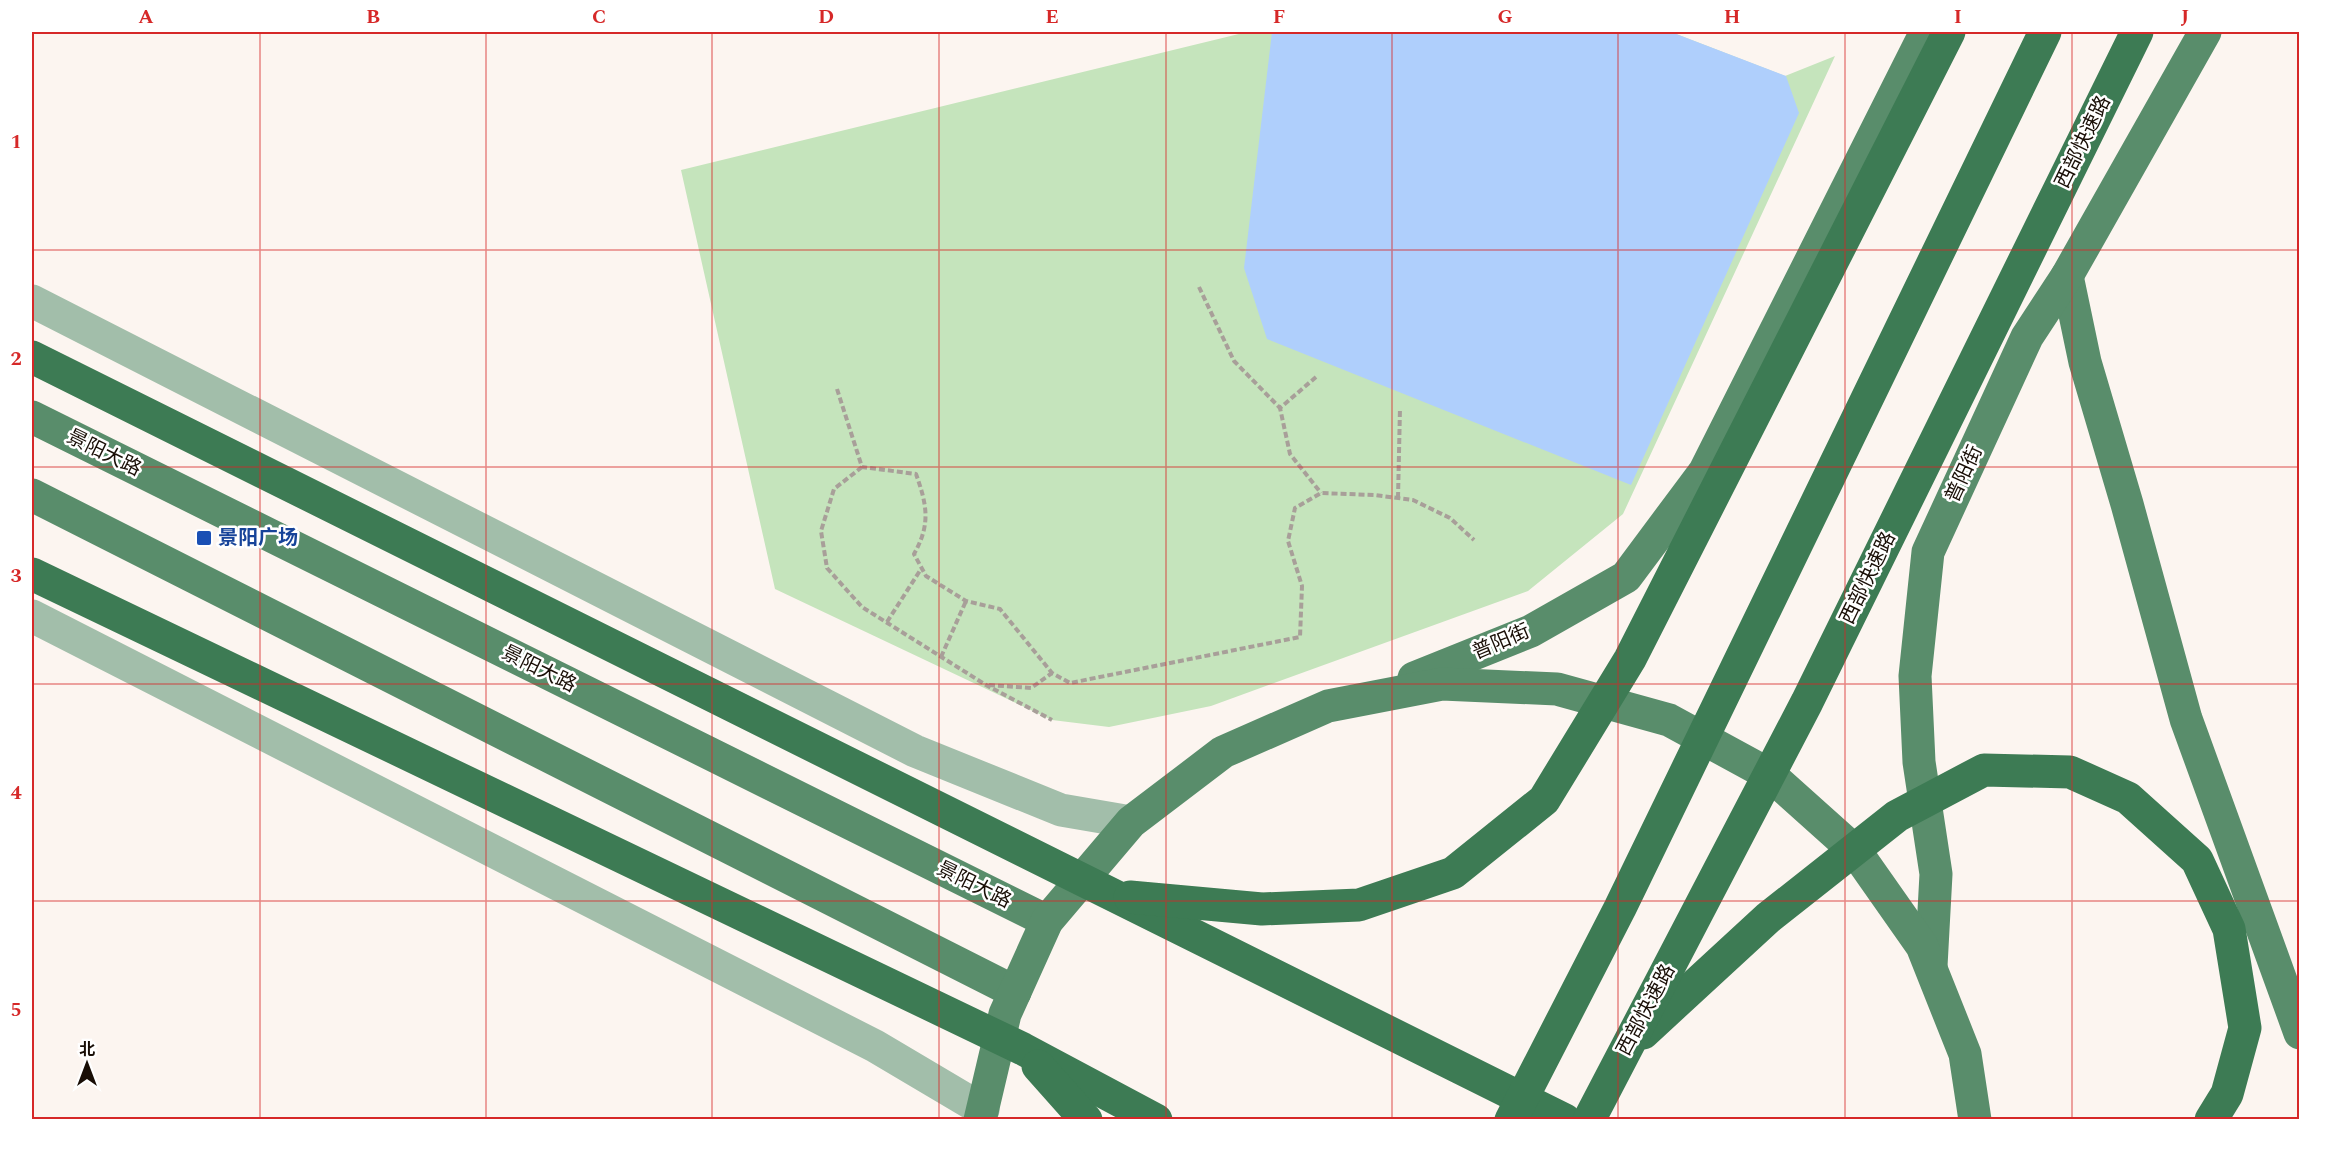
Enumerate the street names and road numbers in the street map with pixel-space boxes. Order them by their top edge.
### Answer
street label: 西部快速路 [2048,90,2118,194]
street label: 景阳大路 [61,422,147,484]
street label: 普阳街 [1938,440,1990,508]
street label: 西部快速路 [1833,526,1903,630]
street label: 普阳街 [1468,616,1534,668]
street label: 景阳大路 [496,638,582,700]
street label: 景阳大路 [931,854,1017,916]
street label: 西部快速路 [1609,959,1683,1061]

